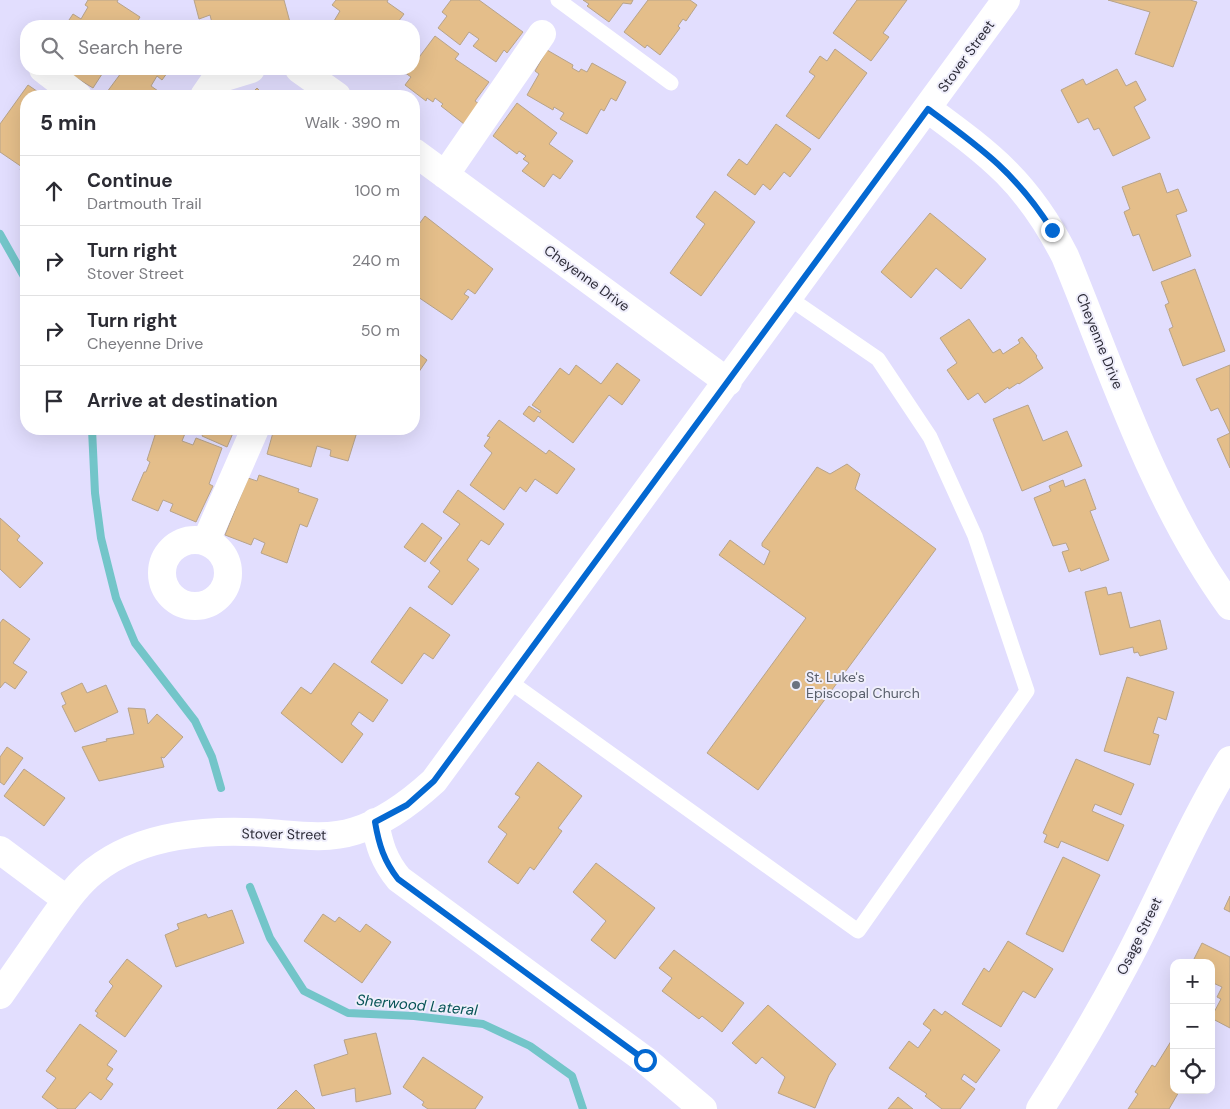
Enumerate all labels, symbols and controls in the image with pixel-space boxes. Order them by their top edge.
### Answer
street label: Stover Street [934,16,998,96]
search box [20,20,420,75]
icon: search [38,34,66,62]
text: Search here [78,35,183,60]
text: 5 min [40,109,96,137]
text: Walk · 390 m [305,112,400,133]
text: Continue [87,168,173,193]
icon: ahead [40,177,68,205]
text: 100 m [355,180,400,201]
text: Dartmouth Trail [87,193,202,214]
route end [1041,219,1064,242]
text: Turn right [87,238,177,263]
street label: Cheyenne Drive [541,241,633,315]
icon: right [40,247,68,275]
text: 240 m [352,250,400,271]
text: Stover Street [87,263,184,284]
street label: Cheyenne Drive [1073,290,1127,392]
text: Turn right [87,308,177,333]
icon: right [40,317,68,345]
text: 50 m [361,320,400,341]
text: Cheyenne Drive [87,333,203,354]
icon: arrive [40,387,68,415]
text: Arrive at destination [87,388,278,413]
place label: St. Luke's Episcopal Church [806,668,920,702]
marker: St. Luke's Episcopal Church [790,679,802,691]
street label: Stover Street [241,824,327,844]
street label: Osage Street [1112,894,1166,978]
map controls [1170,959,1215,1094]
button: + [1170,959,1215,1004]
water label: Sherwood Lateral [355,990,479,1020]
button: − [1170,1004,1215,1049]
route start [634,1049,657,1072]
button: locate [1170,1049,1215,1094]

